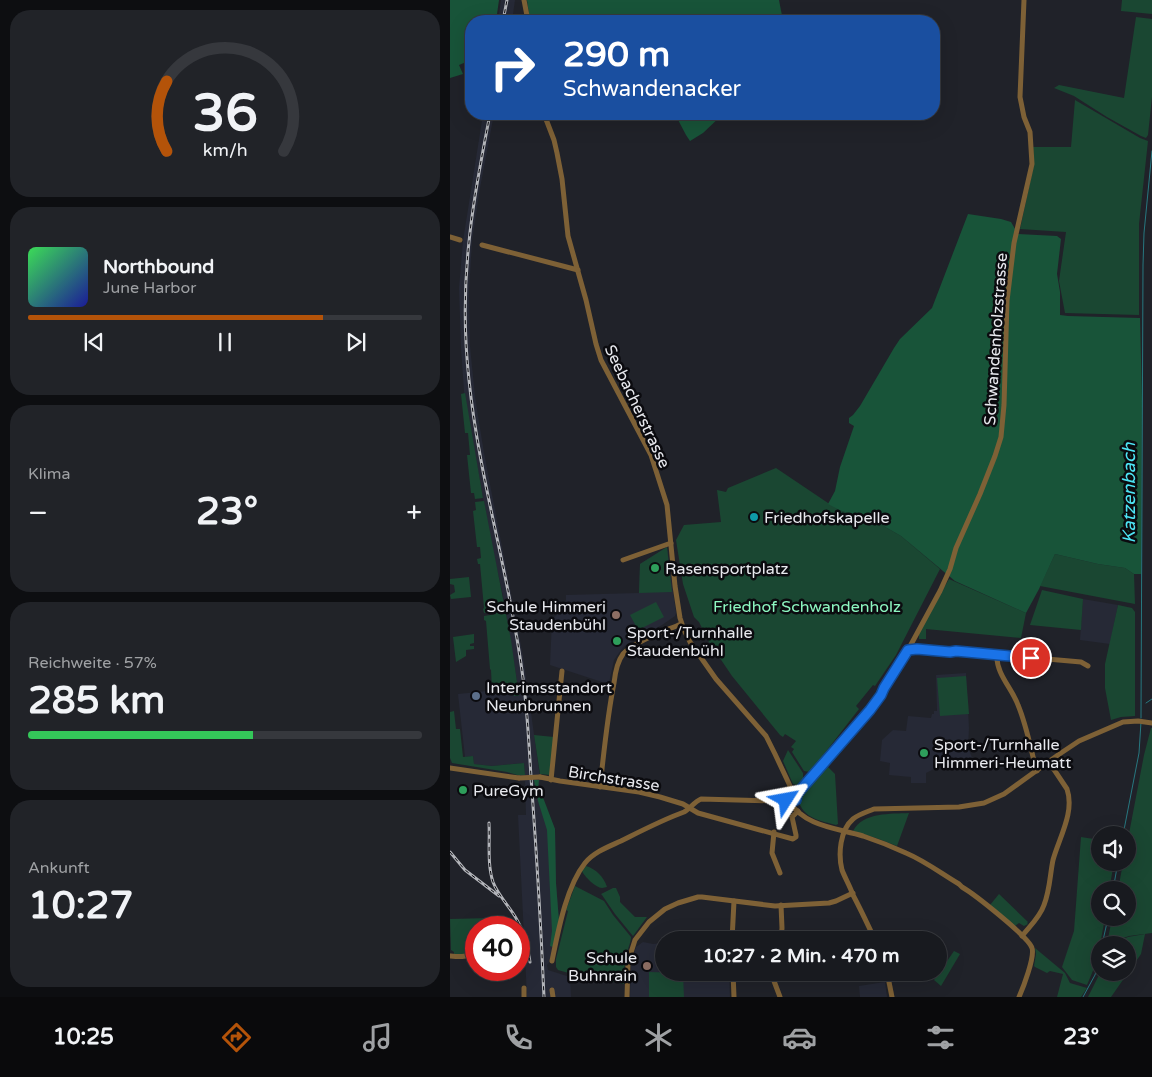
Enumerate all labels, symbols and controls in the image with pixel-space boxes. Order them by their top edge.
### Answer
text: 290 m [563,34,670,76]
icon: right [480,35,545,100]
text: Schwandenacker [563,76,741,102]
text: 36 [192,82,258,145]
text: km/h [203,140,247,161]
street label: Schwandenholzstrasse [980,252,1012,426]
text: Northbound [103,256,214,278]
text: June Harbor [103,278,196,298]
icon: previous [80,328,108,356]
icon: pause [211,328,239,356]
icon: next [342,328,370,356]
street label: Seebacherstrasse [600,342,674,471]
water label: Katzenbach [1118,441,1140,543]
text: Klima [28,464,70,484]
text: 23° [196,489,258,535]
text: − [28,496,48,530]
text: + [406,496,422,530]
place label: Friedhofskapelle [764,508,889,528]
marker: Friedhofskapelle [748,511,760,523]
place label: Rasensportplatz [665,559,789,579]
marker: Rasensportplatz [649,562,661,574]
place label: Schule Himmeri Staudenbühl [487,597,606,635]
park label: Friedhof Schwandenholz [713,597,901,617]
marker: Schule Himmeri Staudenbühl [610,609,622,621]
place label: Sport-/Turnhalle Staudenbühl [627,623,753,661]
marker: Sport-/Turnhalle Staudenbühl [611,635,623,647]
pin [1010,637,1052,679]
icon: arrive [1017,644,1045,672]
text: Reichweite · 57% [28,653,157,673]
text: 285 km [28,678,165,724]
place label: Interimsstandort Neunbrunnen [486,678,612,716]
marker: Interimsstandort Neunbrunnen [470,690,482,702]
place label: Sport-/Turnhalle Himmeri-Heumatt [934,735,1071,773]
marker: Sport-/Turnhalle Himmeri-Heumatt [918,747,930,759]
street label: Birchstrasse [567,762,661,796]
position arrow [759,773,811,825]
place label: PureGym [473,781,544,801]
marker: PureGym [457,784,469,796]
map controls [1091,826,1136,981]
button: sound [1091,826,1136,871]
text: Ankunft [28,858,90,878]
button: search [1091,881,1136,926]
text: 10:27 [28,883,133,929]
speed limit sign: 40 [465,916,530,981]
button: layers [1091,936,1136,981]
text: 10:27 · 2 Min. · 470 m [703,945,899,967]
place label: Schule Buhnrain [568,948,637,986]
marker: Schule Buhnrain [641,960,653,972]
icon: directions [219,1020,254,1055]
icon: music [360,1020,395,1055]
icon: phone [501,1020,536,1055]
icon: climate [641,1020,676,1055]
icon: car [782,1020,817,1055]
icon: filters [923,1020,958,1055]
text: 10:25 [53,1024,114,1050]
text: 23° [1063,1024,1099,1050]

